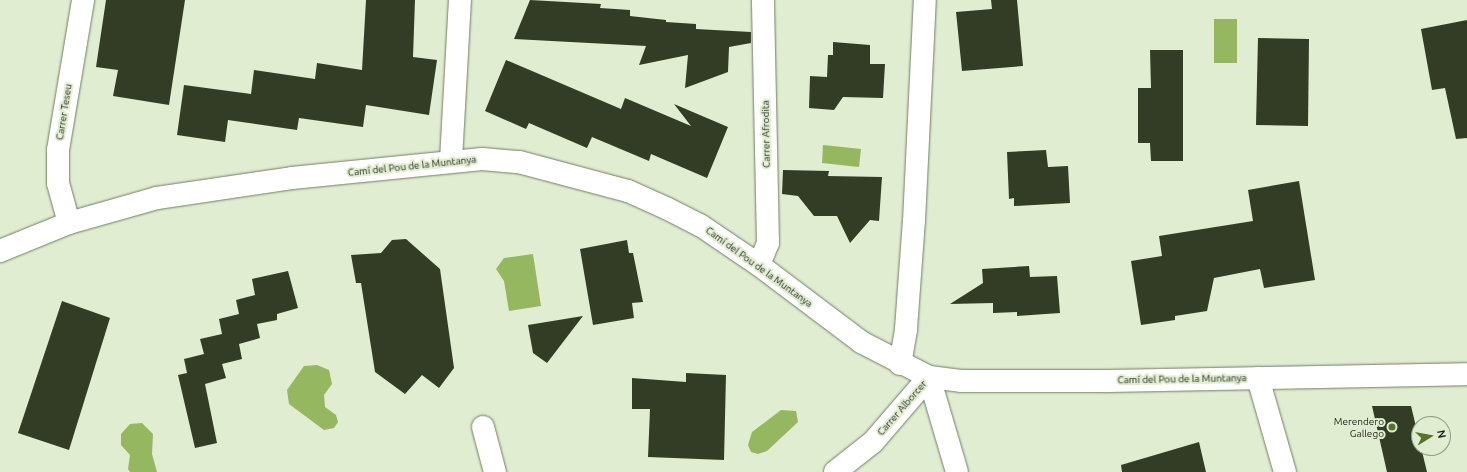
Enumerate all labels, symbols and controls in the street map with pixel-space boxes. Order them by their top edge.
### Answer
street label: Carrer Teseu [54,83,74,141]
street label: Carrer Afrodita [759,100,773,168]
street label: Camí del Pou de la Muntanya [347,153,477,179]
street label: Camí del Pou de la Muntanya [703,224,815,310]
street label: Camí del Pou de la Muntanya [1117,372,1247,386]
street label: Carrer Alborcer [875,378,929,438]
place label: Merendero Gallego [1334,415,1384,438]
north arrow [1411,416,1451,456]
marker: Merendero Gallego [1387,422,1397,432]
text: N [1435,429,1448,439]

